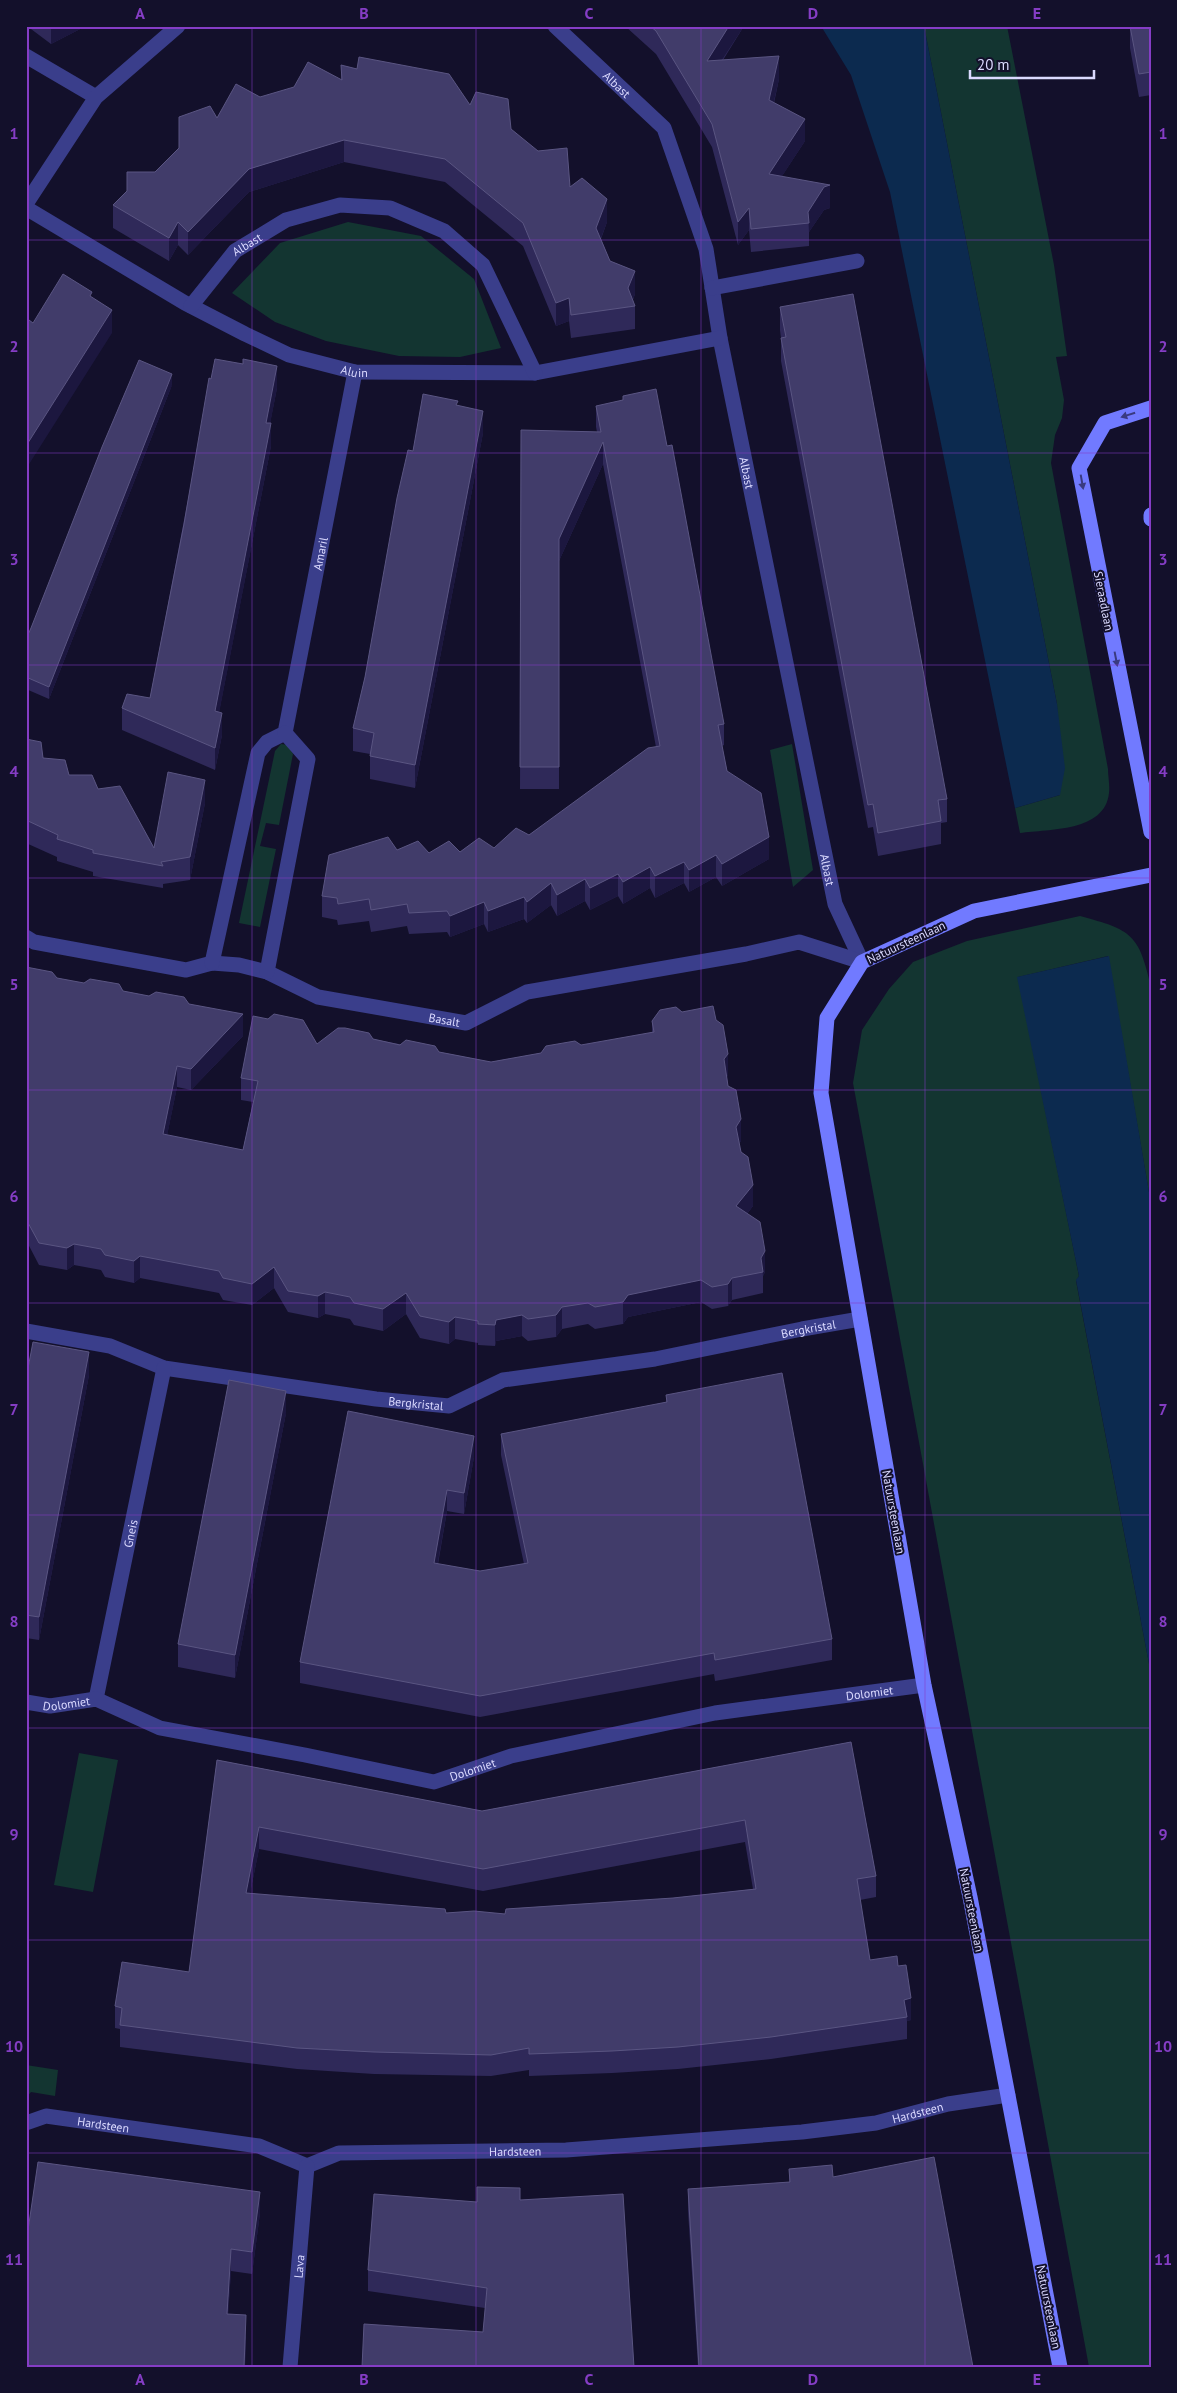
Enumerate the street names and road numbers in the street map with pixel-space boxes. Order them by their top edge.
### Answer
street label: Albast [600,68,634,101]
street label: Albast [229,229,264,259]
street label: Aluin [340,361,368,380]
street label: Albast [737,456,758,490]
street label: Amaril [309,535,330,572]
street label: Sieraadlaan [1091,570,1117,632]
street label: Albast [817,852,839,887]
street label: Natuursteenlaan [864,917,948,967]
street label: Basalt [428,1009,461,1029]
street label: Bergkristal [780,1316,837,1341]
street label: Bergkristal [388,1393,445,1413]
street label: Natuursteenlaan [879,1469,909,1555]
street label: Gneis [120,1518,140,1549]
street label: Dolomiet [845,1682,894,1703]
street label: Dolomiet [42,1693,91,1714]
street label: Dolomiet [448,1754,497,1784]
street label: Natuursteenlaan [957,1867,987,1953]
street label: Hardsteen [890,2098,945,2126]
street label: Hardsteen [76,2113,130,2135]
street label: Hardsteen [489,2143,541,2159]
street label: Lava [290,2254,307,2279]
street label: Natuursteenlaan [1034,2264,1064,2350]

